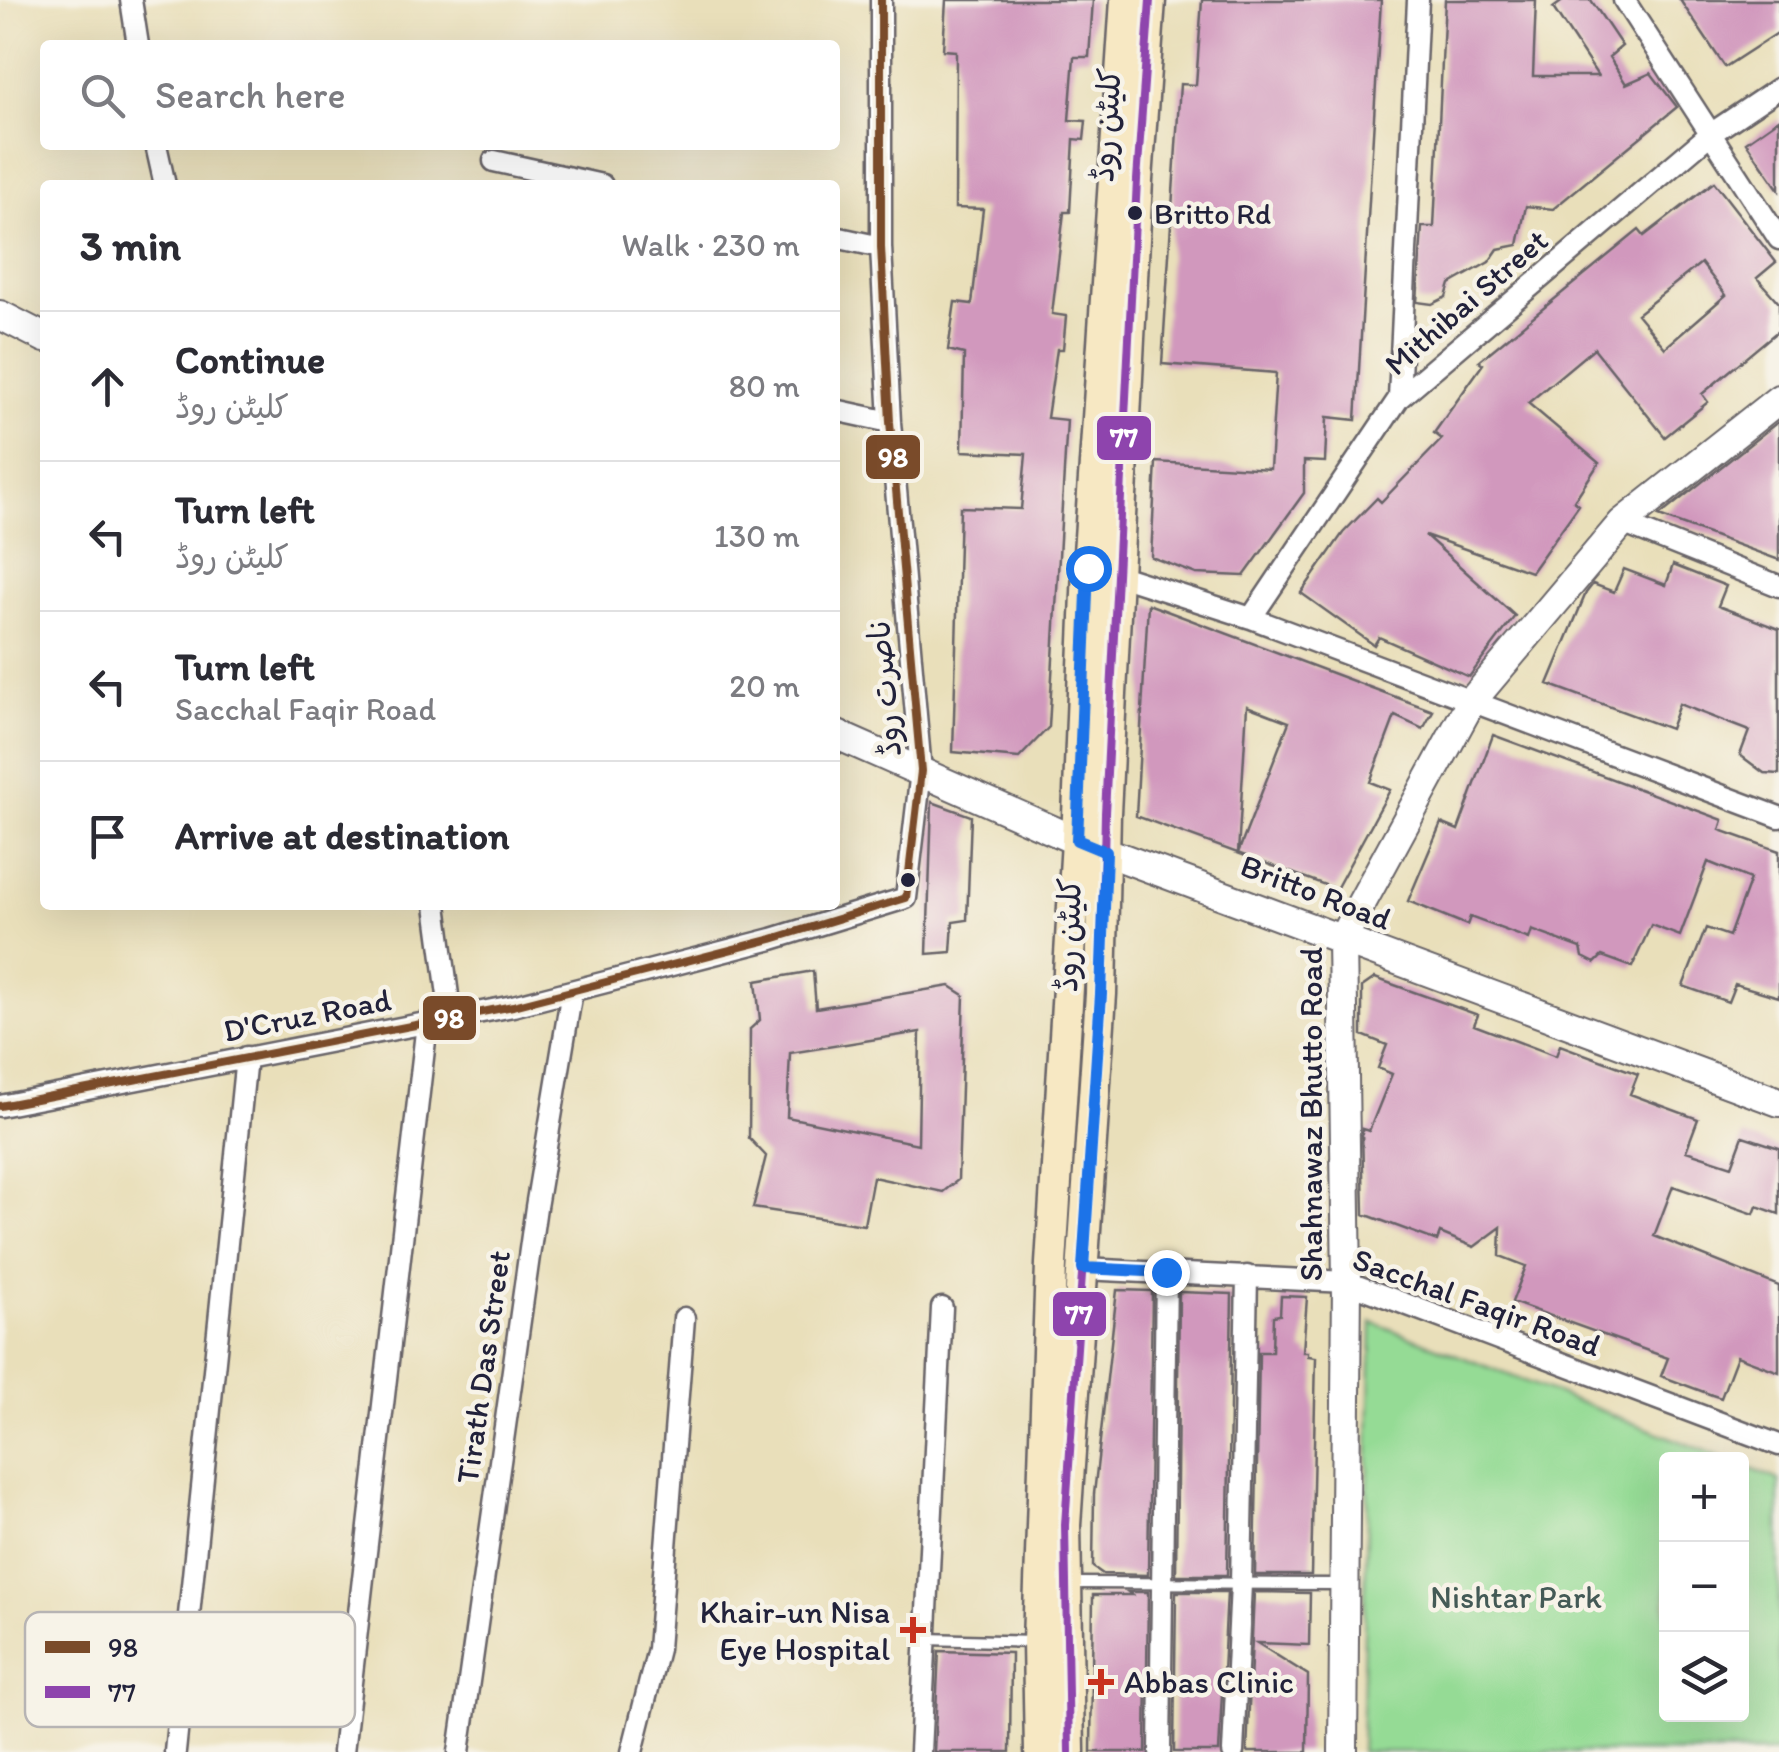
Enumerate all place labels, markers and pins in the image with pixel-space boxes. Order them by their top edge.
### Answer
place label: Britto Rd [1154,195,1271,232]
marker: Britto Rd [1125,203,1145,223]
unlabelled marker [898,870,918,890]
place label: Khair-un Nisa Eye Hospital [700,1593,890,1668]
marker: Khair-un Nisa Eye Hospital [900,1617,926,1643]
place label: Abbas Clinic [1124,1663,1294,1701]
marker: Abbas Clinic [1088,1669,1114,1695]

